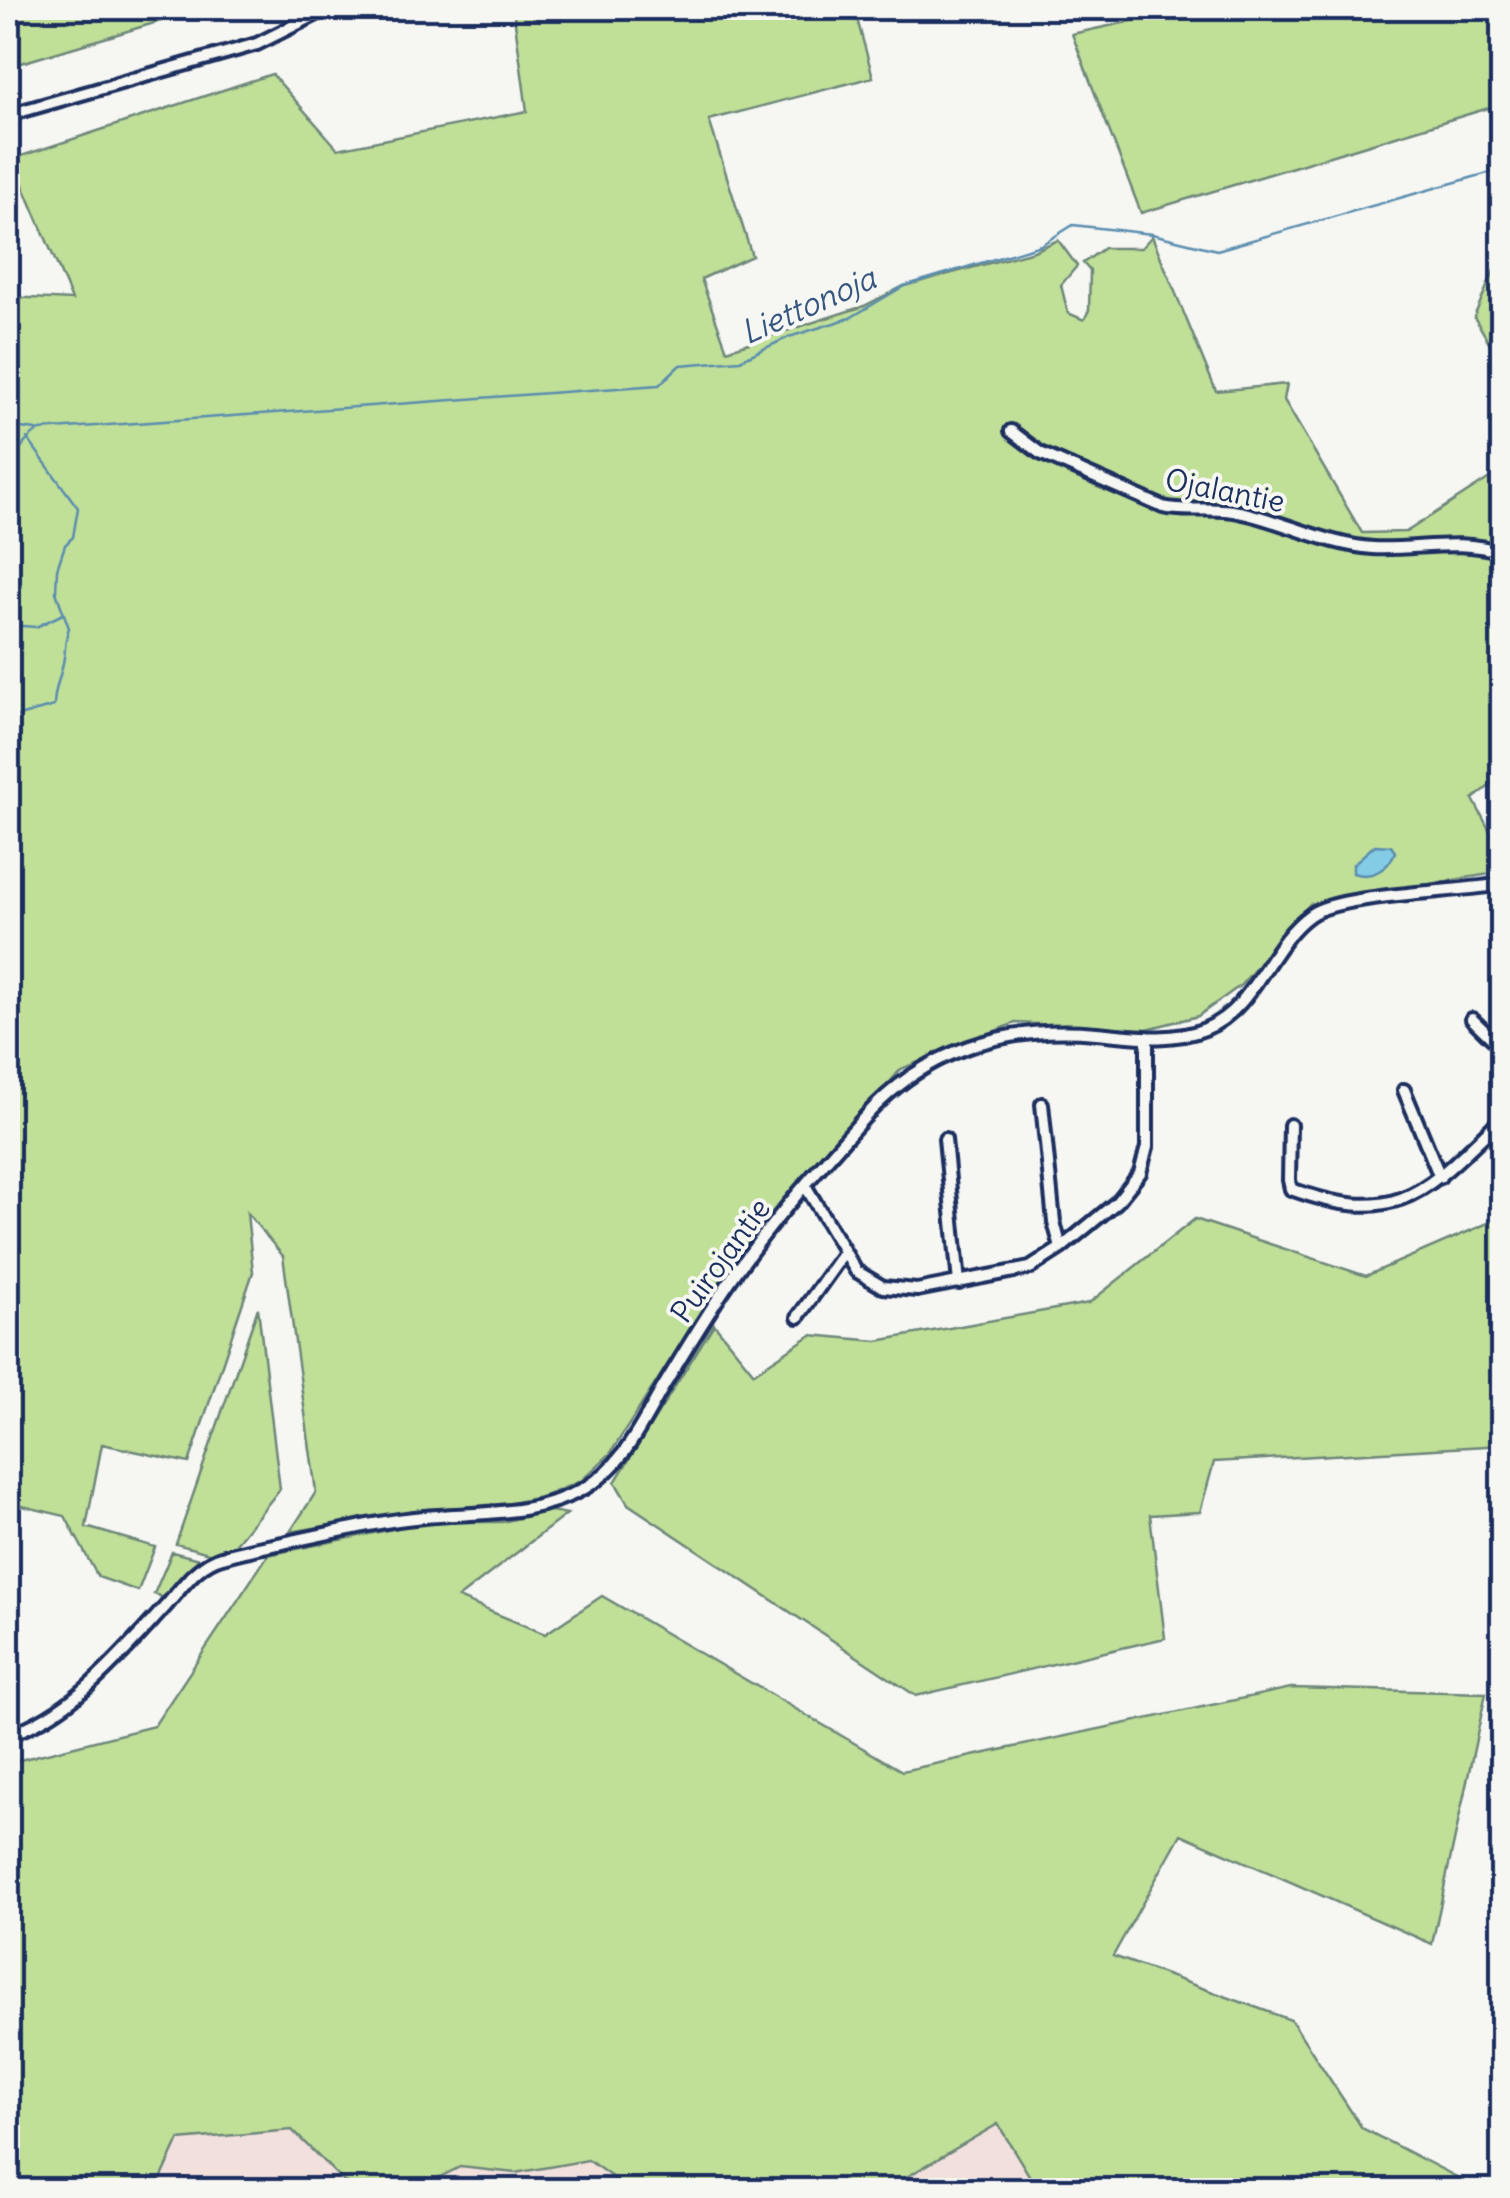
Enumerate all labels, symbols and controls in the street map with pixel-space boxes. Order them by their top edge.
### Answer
water label: Liettonoja [734,256,883,353]
street label: Ojalantie [1162,460,1288,520]
street label: Puirojantie [662,1190,778,1330]

